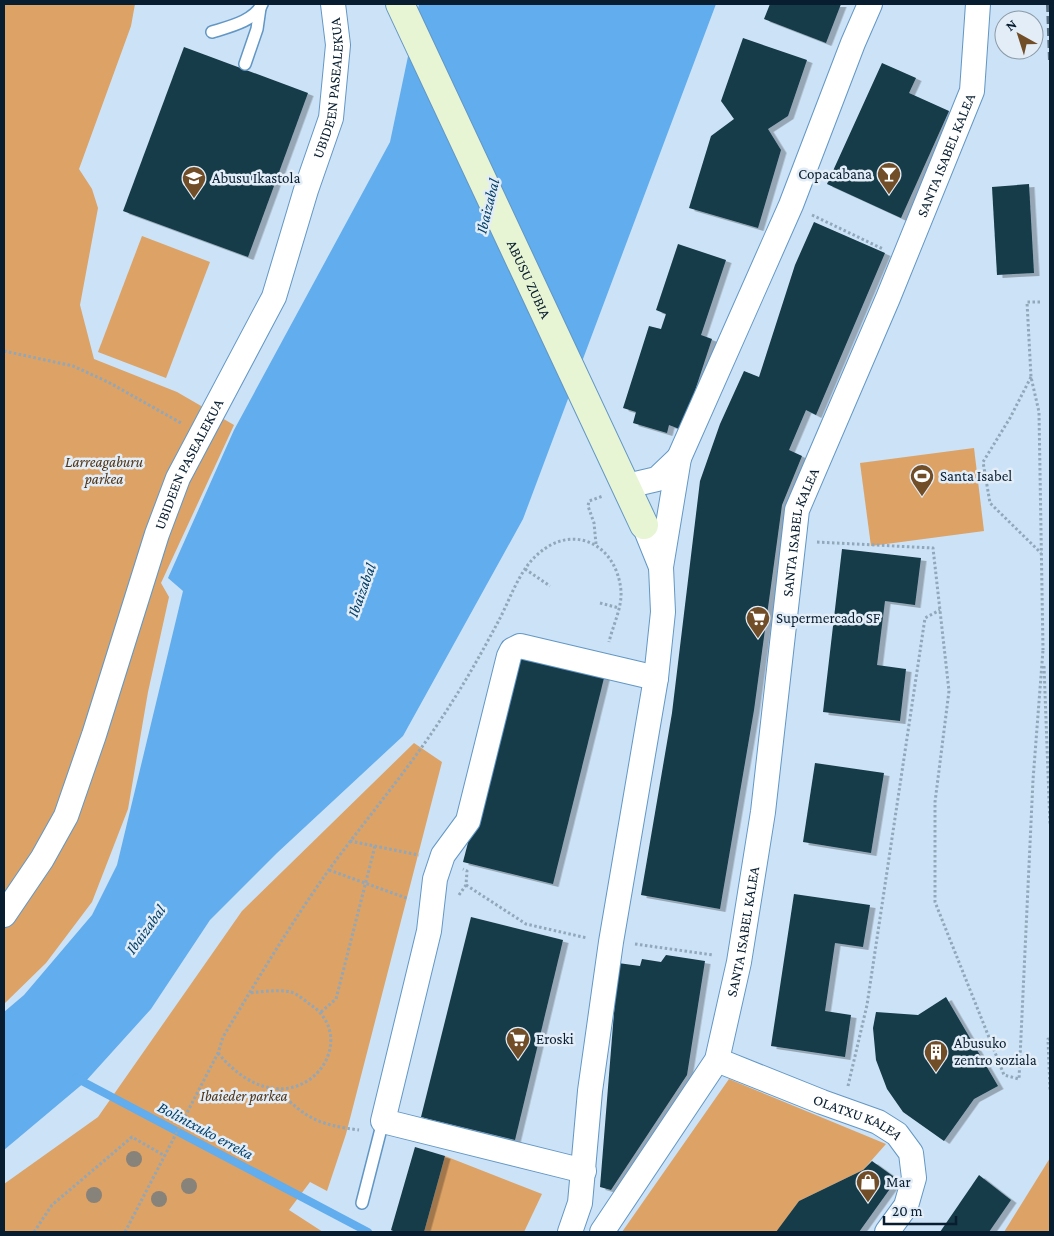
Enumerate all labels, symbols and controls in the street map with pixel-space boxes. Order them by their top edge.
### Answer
north arrow [994,10,1044,60]
text: N [1002,15,1020,34]
street label: UBIDEEN PASEALEKUA [310,17,346,161]
street label: SANTA ISABEL KALEA [914,90,978,219]
bar icon: Copacabana [876,161,902,195]
school or university icon: Abusu Ikastola [181,165,207,199]
place label: Copacabana [798,166,872,183]
place label: Abusu Ikastola [212,170,300,186]
water label: Ibaizabal [472,176,503,235]
street label: ABUSU ZUBIA [504,238,554,322]
street label: UBIDEEN PASEALEKUA [151,396,227,532]
park label: Larreagaburu parkea [65,454,144,488]
sports icon: Santa Isabel [909,463,935,497]
street label: SANTA ISABEL KALEA [779,465,822,598]
place label: Santa Isabel [940,468,1012,484]
water label: Ibaizabal [344,560,379,619]
supermarket icon: Supermercado SF [745,605,771,639]
place label: Supermercado SF [776,610,881,627]
street label: SANTA ISABEL KALEA [723,865,762,998]
water label: Ibaizabal [122,901,169,957]
supermarket icon: Eroski [505,1026,531,1060]
place label: Eroski [536,1031,574,1047]
place label: Abusuko zentro soziala [954,1035,1037,1068]
building icon: Abusuko zentro soziala [923,1039,949,1073]
park label: Ibaieder parkea [200,1088,288,1105]
street label: OLATXU KALEA [811,1091,907,1143]
water label: Bolintxuko erreka [155,1098,257,1163]
shop icon: Mar [855,1169,881,1203]
place label: Mar [886,1174,911,1190]
scale bar [884,1194,956,1226]
text: 20 m [892,1203,923,1219]

